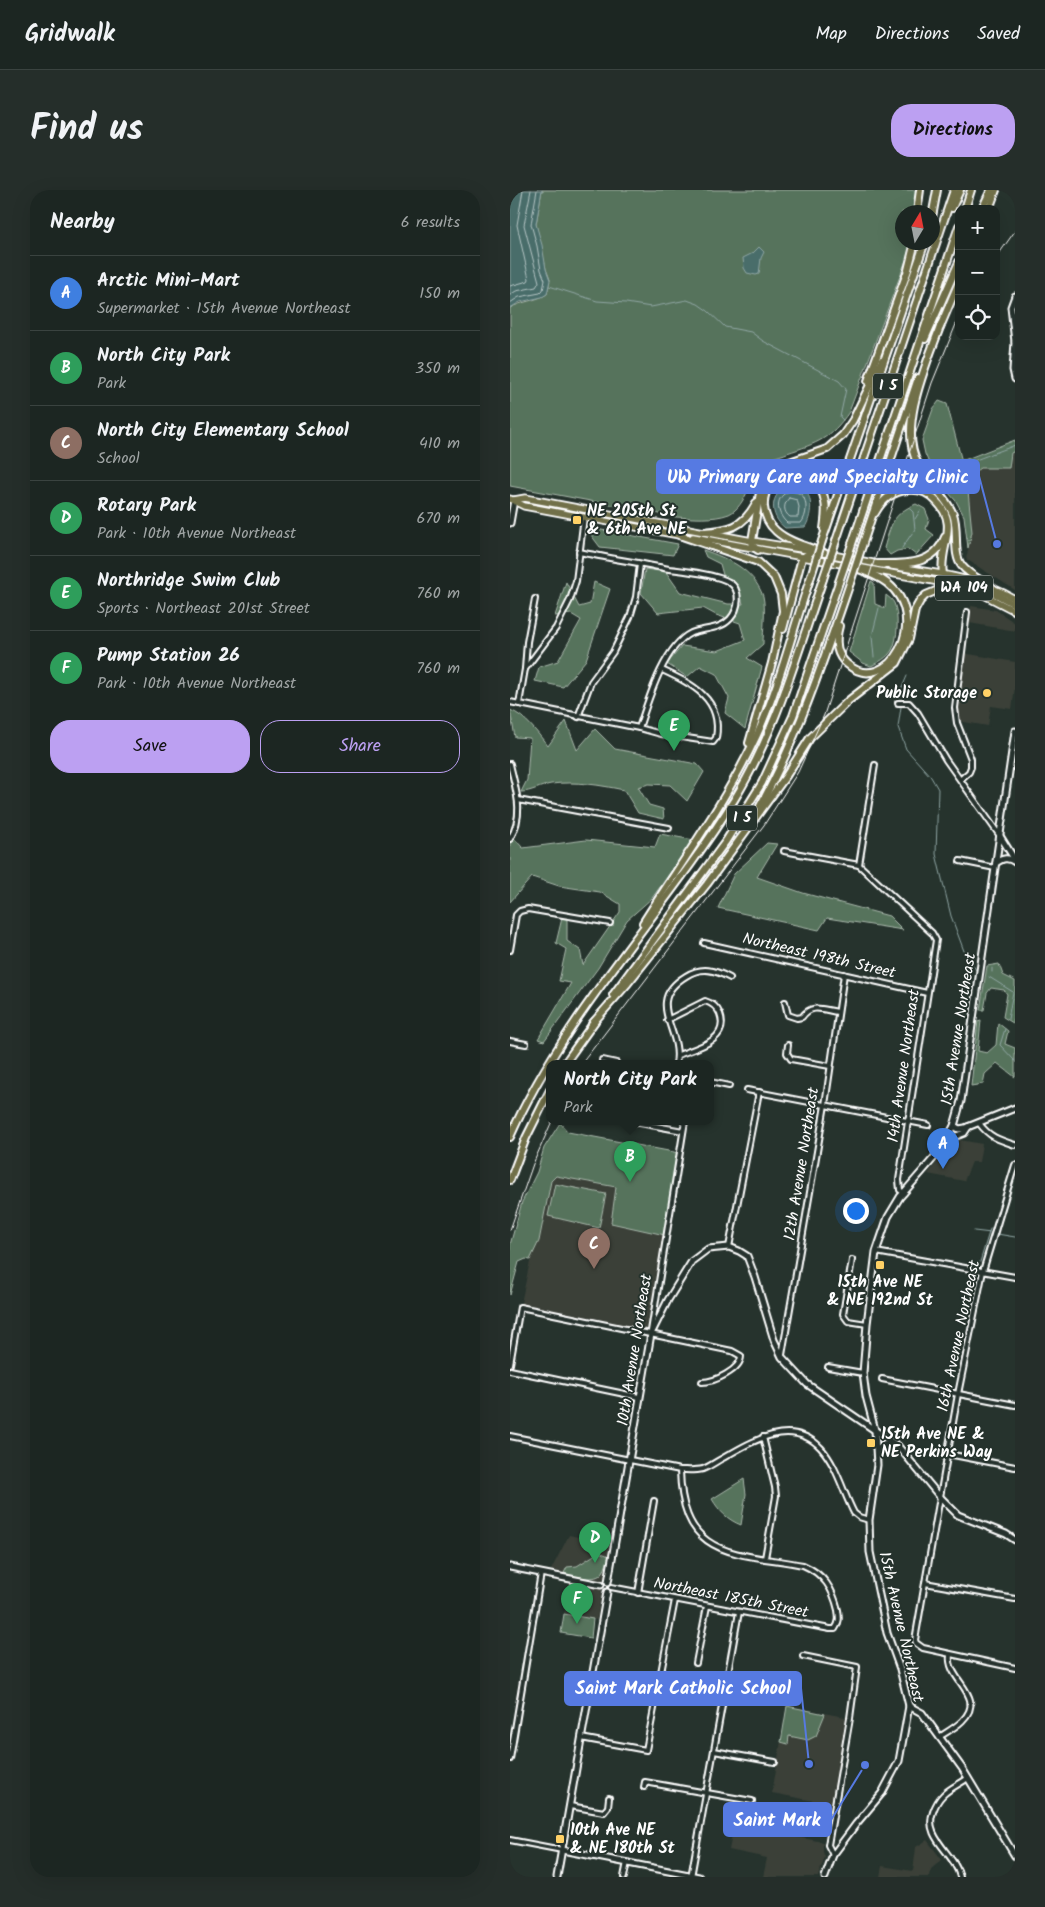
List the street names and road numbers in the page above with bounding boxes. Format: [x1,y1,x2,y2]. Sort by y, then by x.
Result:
road number: I 5 [873,374,903,398]
road number: WA 104 [935,576,993,600]
road number: I 5 [727,806,757,830]
street label: Northeast 198th Street [740,926,899,986]
street label: 15th Avenue Northeast [935,950,984,1107]
street label: 14th Avenue Northeast [881,987,927,1144]
street label: 12th Avenue Northeast [778,1085,827,1242]
street label: 16th Avenue Northeast [931,1257,987,1414]
street label: 10th Avenue Northeast [611,1271,659,1428]
street label: 15th Avenue Northeast [871,1549,931,1706]
street label: Northeast 185th Street [651,1571,811,1625]

